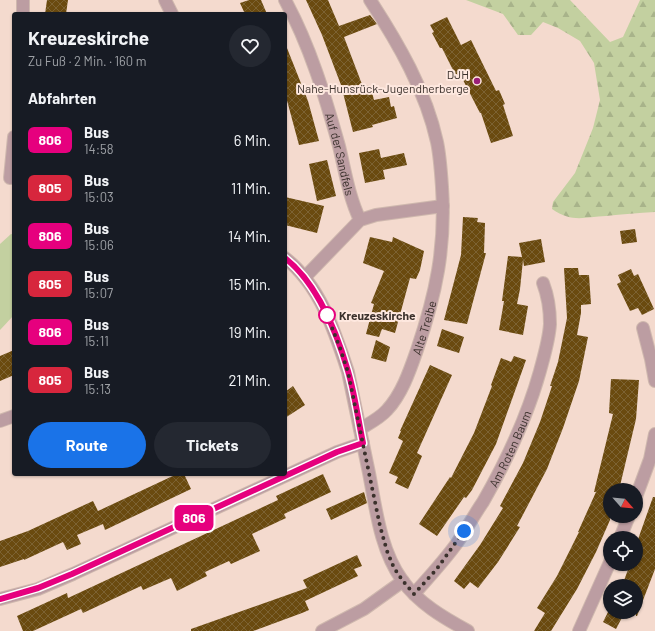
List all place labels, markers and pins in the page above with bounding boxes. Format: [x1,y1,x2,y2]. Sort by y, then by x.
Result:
place label: DJH Nahe-Hunsrück-Jugendherberge [297,67,469,95]
marker: DJH Nahe-Hunsrück-Jugendherberge [472,76,482,86]
marker: Kreuzeskirche [318,306,336,324]
place label: Kreuzeskirche [339,308,416,322]

